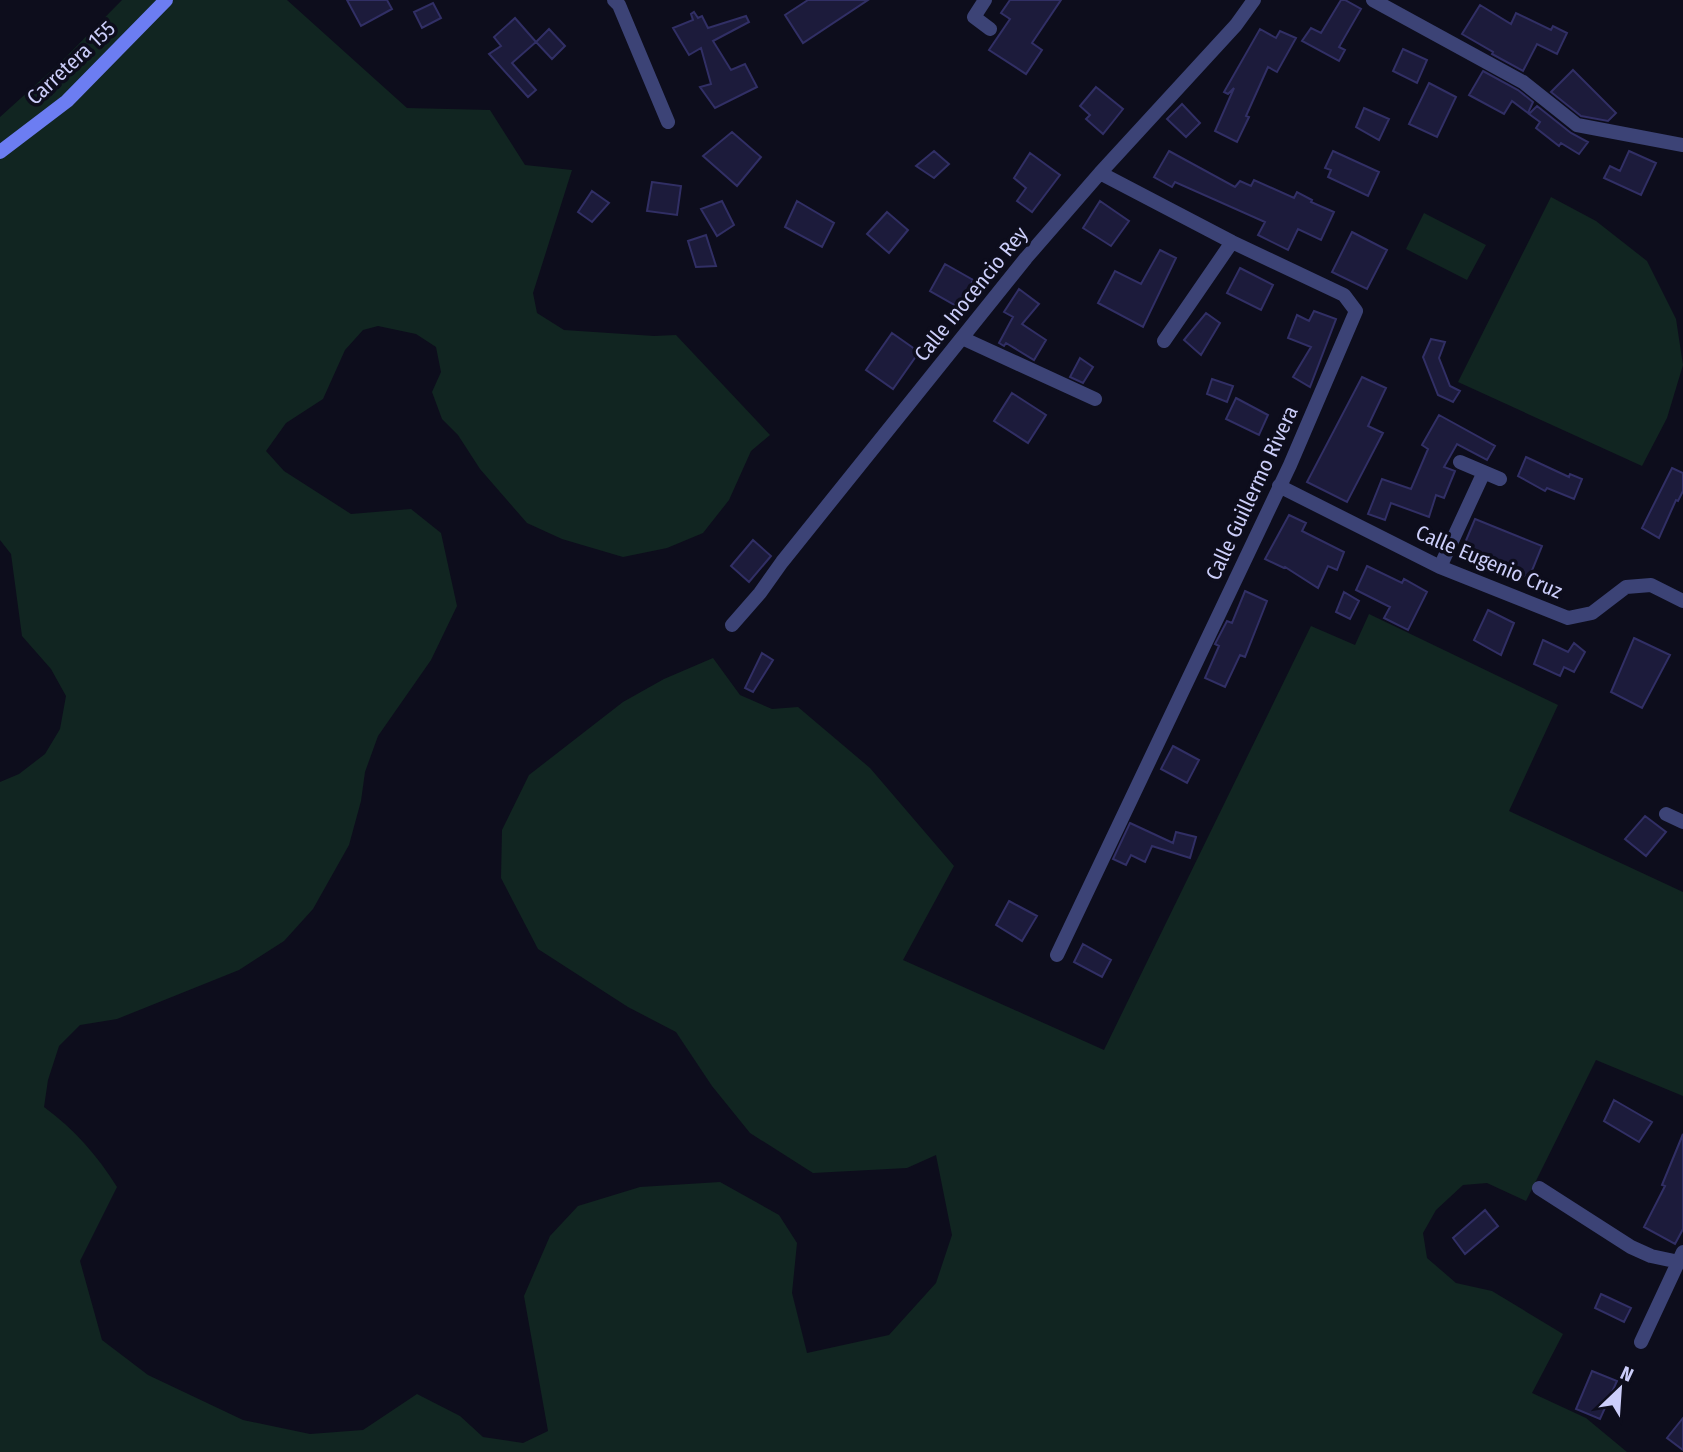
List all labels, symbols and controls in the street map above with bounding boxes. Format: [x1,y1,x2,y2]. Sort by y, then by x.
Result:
street label: Carretera 155 [21,16,121,110]
street label: Calle Inocencio Rey [909,221,1034,367]
street label: Calle Guillermo Rivera [1200,402,1304,584]
street label: Calle Eugenio Cruz [1412,519,1566,605]
north arrow [1585,1354,1655,1424]
text: N [1617,1361,1637,1387]

